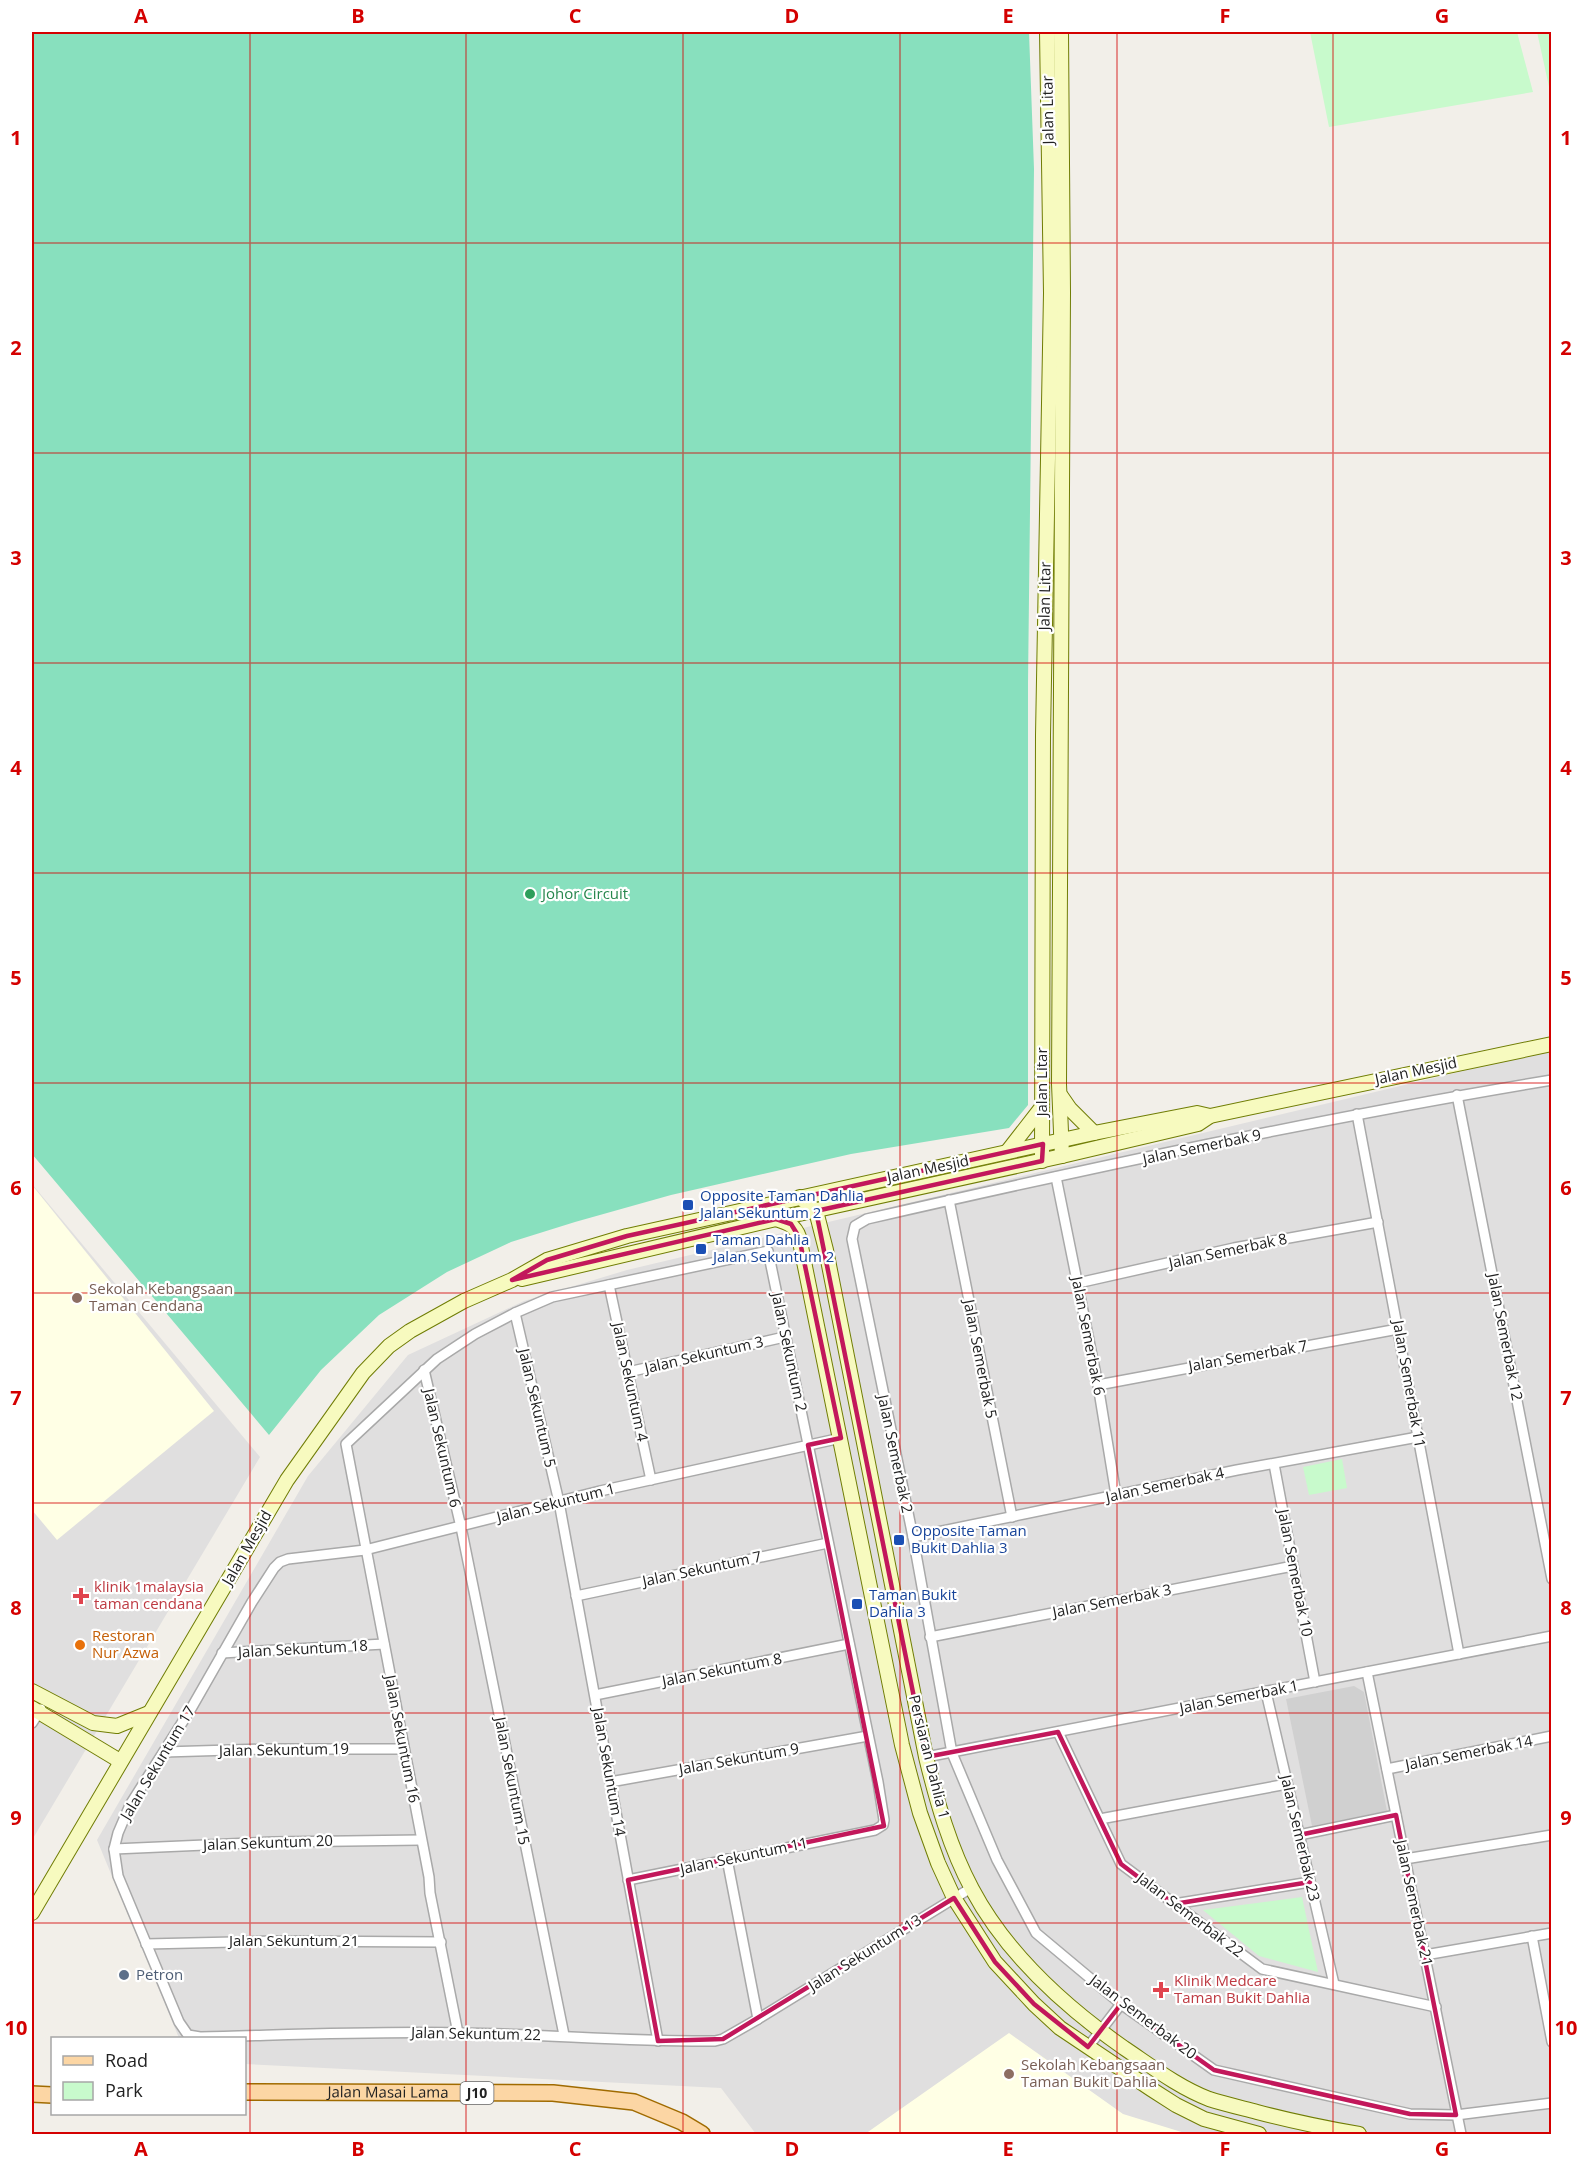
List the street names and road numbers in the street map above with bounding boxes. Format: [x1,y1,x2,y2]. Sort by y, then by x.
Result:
street label: Jalan Litar [1036,75,1058,147]
street label: Jalan Litar [1033,561,1055,633]
street label: Jalan Litar [1031,1047,1051,1119]
street label: Jalan Mesjid [1371,1052,1459,1089]
street label: Jalan Semerbak 9 [1139,1124,1263,1169]
street label: Jalan Mesjid [883,1150,971,1187]
street label: Jalan Semerbak 8 [1165,1228,1289,1273]
street label: Jalan Semerbak 12 [1483,1270,1528,1402]
street label: Jalan Semerbak 6 [1067,1273,1110,1397]
street label: Jalan Sekuntum 2 [767,1288,812,1413]
street label: Jalan Semerbak 5 [959,1296,1002,1420]
street label: Jalan Semerbak 11 [1389,1317,1431,1449]
street label: Jalan Sekuntum 4 [608,1318,653,1444]
street label: Jalan Sekuntum 3 [640,1331,765,1378]
street label: Jalan Semerbak 7 [1185,1335,1309,1376]
street label: Jalan Sekuntum 5 [514,1344,561,1469]
street label: Jalan Sekuntum 6 [419,1384,466,1509]
street label: Jalan Semerbak 2 [873,1391,918,1515]
street label: Jalan Semerbak 4 [1102,1462,1226,1507]
street label: Jalan Sekuntum 1 [492,1478,617,1527]
street label: Jalan Mesjid [216,1506,276,1590]
street label: Jalan Semerbak 10 [1273,1506,1318,1638]
street label: Jalan Sekuntum 7 [638,1546,763,1591]
street label: Jalan Semerbak 3 [1049,1579,1173,1622]
street label: Jalan Sekuntum 18 [236,1635,368,1661]
street label: Jalan Sekuntum 8 [658,1648,783,1691]
street label: Jalan Sekuntum 16 [380,1671,425,1805]
street label: Jalan Semerbak 1 [1176,1675,1300,1718]
street label: Persiaran Dahlia 1 [905,1693,955,1821]
street label: Jalan Sekuntum 17 [114,1702,199,1825]
street label: Jalan Sekuntum 14 [589,1704,631,1838]
street label: Jalan Sekuntum 15 [490,1713,535,1847]
street label: Jalan Semerbak 14 [1402,1730,1534,1775]
street label: Jalan Sekuntum 19 [217,1738,349,1760]
street label: Jalan Sekuntum 9 [675,1738,800,1779]
street label: Jalan Semerbak 23 [1276,1771,1325,1903]
street label: Jalan Sekuntum 20 [201,1830,333,1854]
street label: Jalan Sekuntum 11 [676,1832,809,1879]
street label: Jalan Semerbak 21 [1391,1836,1438,1968]
street label: Jalan Semerbak 22 [1131,1866,1248,1961]
street label: Jalan Sekuntum 13 [802,1909,925,1996]
street label: Jalan Sekuntum 21 [227,1930,359,1950]
street label: Jalan Semerbak 20 [1084,1968,1201,2063]
street label: Jalan Sekuntum 22 [409,2022,541,2044]
street label: Jalan Masai Lama [325,2081,449,2102]
road number: J10 [460,2082,494,2104]

